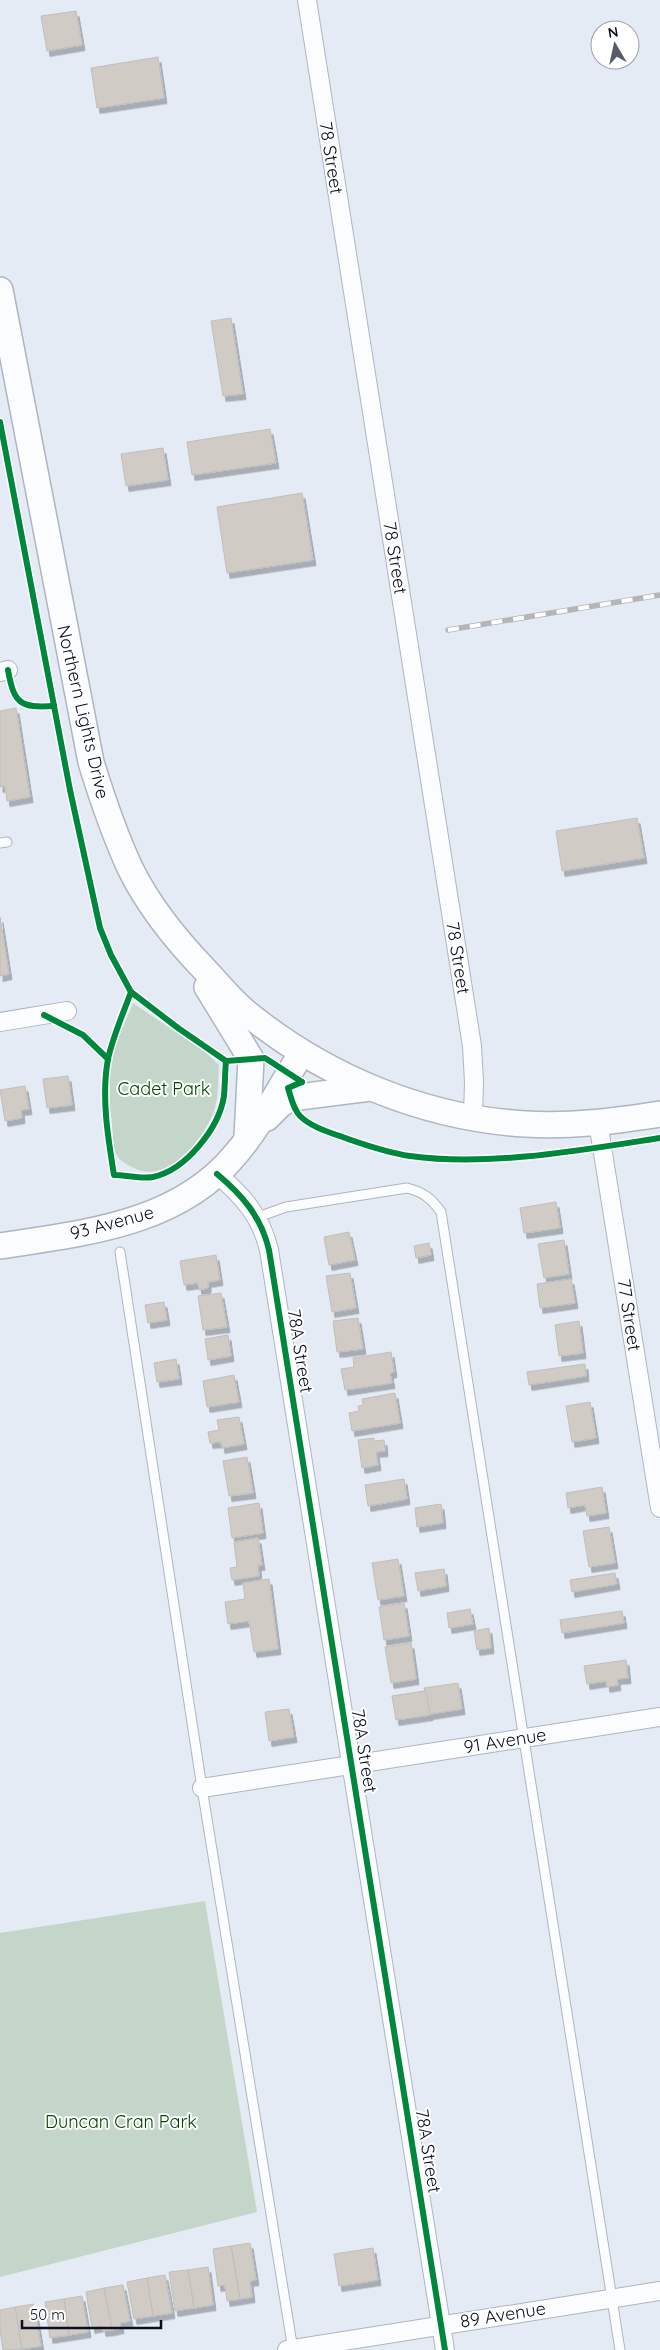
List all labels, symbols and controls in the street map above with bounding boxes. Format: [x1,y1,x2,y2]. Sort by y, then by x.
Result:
north arrow [590,20,640,70]
text: N [606,22,619,42]
street label: 78 Street [314,120,349,196]
street label: 78 Street [378,520,413,596]
street label: Northern Lights Drive [52,623,115,801]
street label: 78 Street [441,920,476,996]
park label: Cadet Park [118,1077,210,1100]
street label: 93 Avenue [67,1200,156,1245]
street label: 77 Street [612,1277,647,1353]
street label: 78A Street [283,1307,318,1395]
street label: 78A Street [347,1707,382,1795]
street label: 91 Avenue [462,1723,548,1758]
street label: 78A Street [411,2107,446,2195]
park label: Duncan Cran Park [45,2110,197,2133]
street label: 89 Avenue [459,2296,547,2333]
scale bar [22,2298,161,2330]
text: 50 m [30,2305,65,2324]

